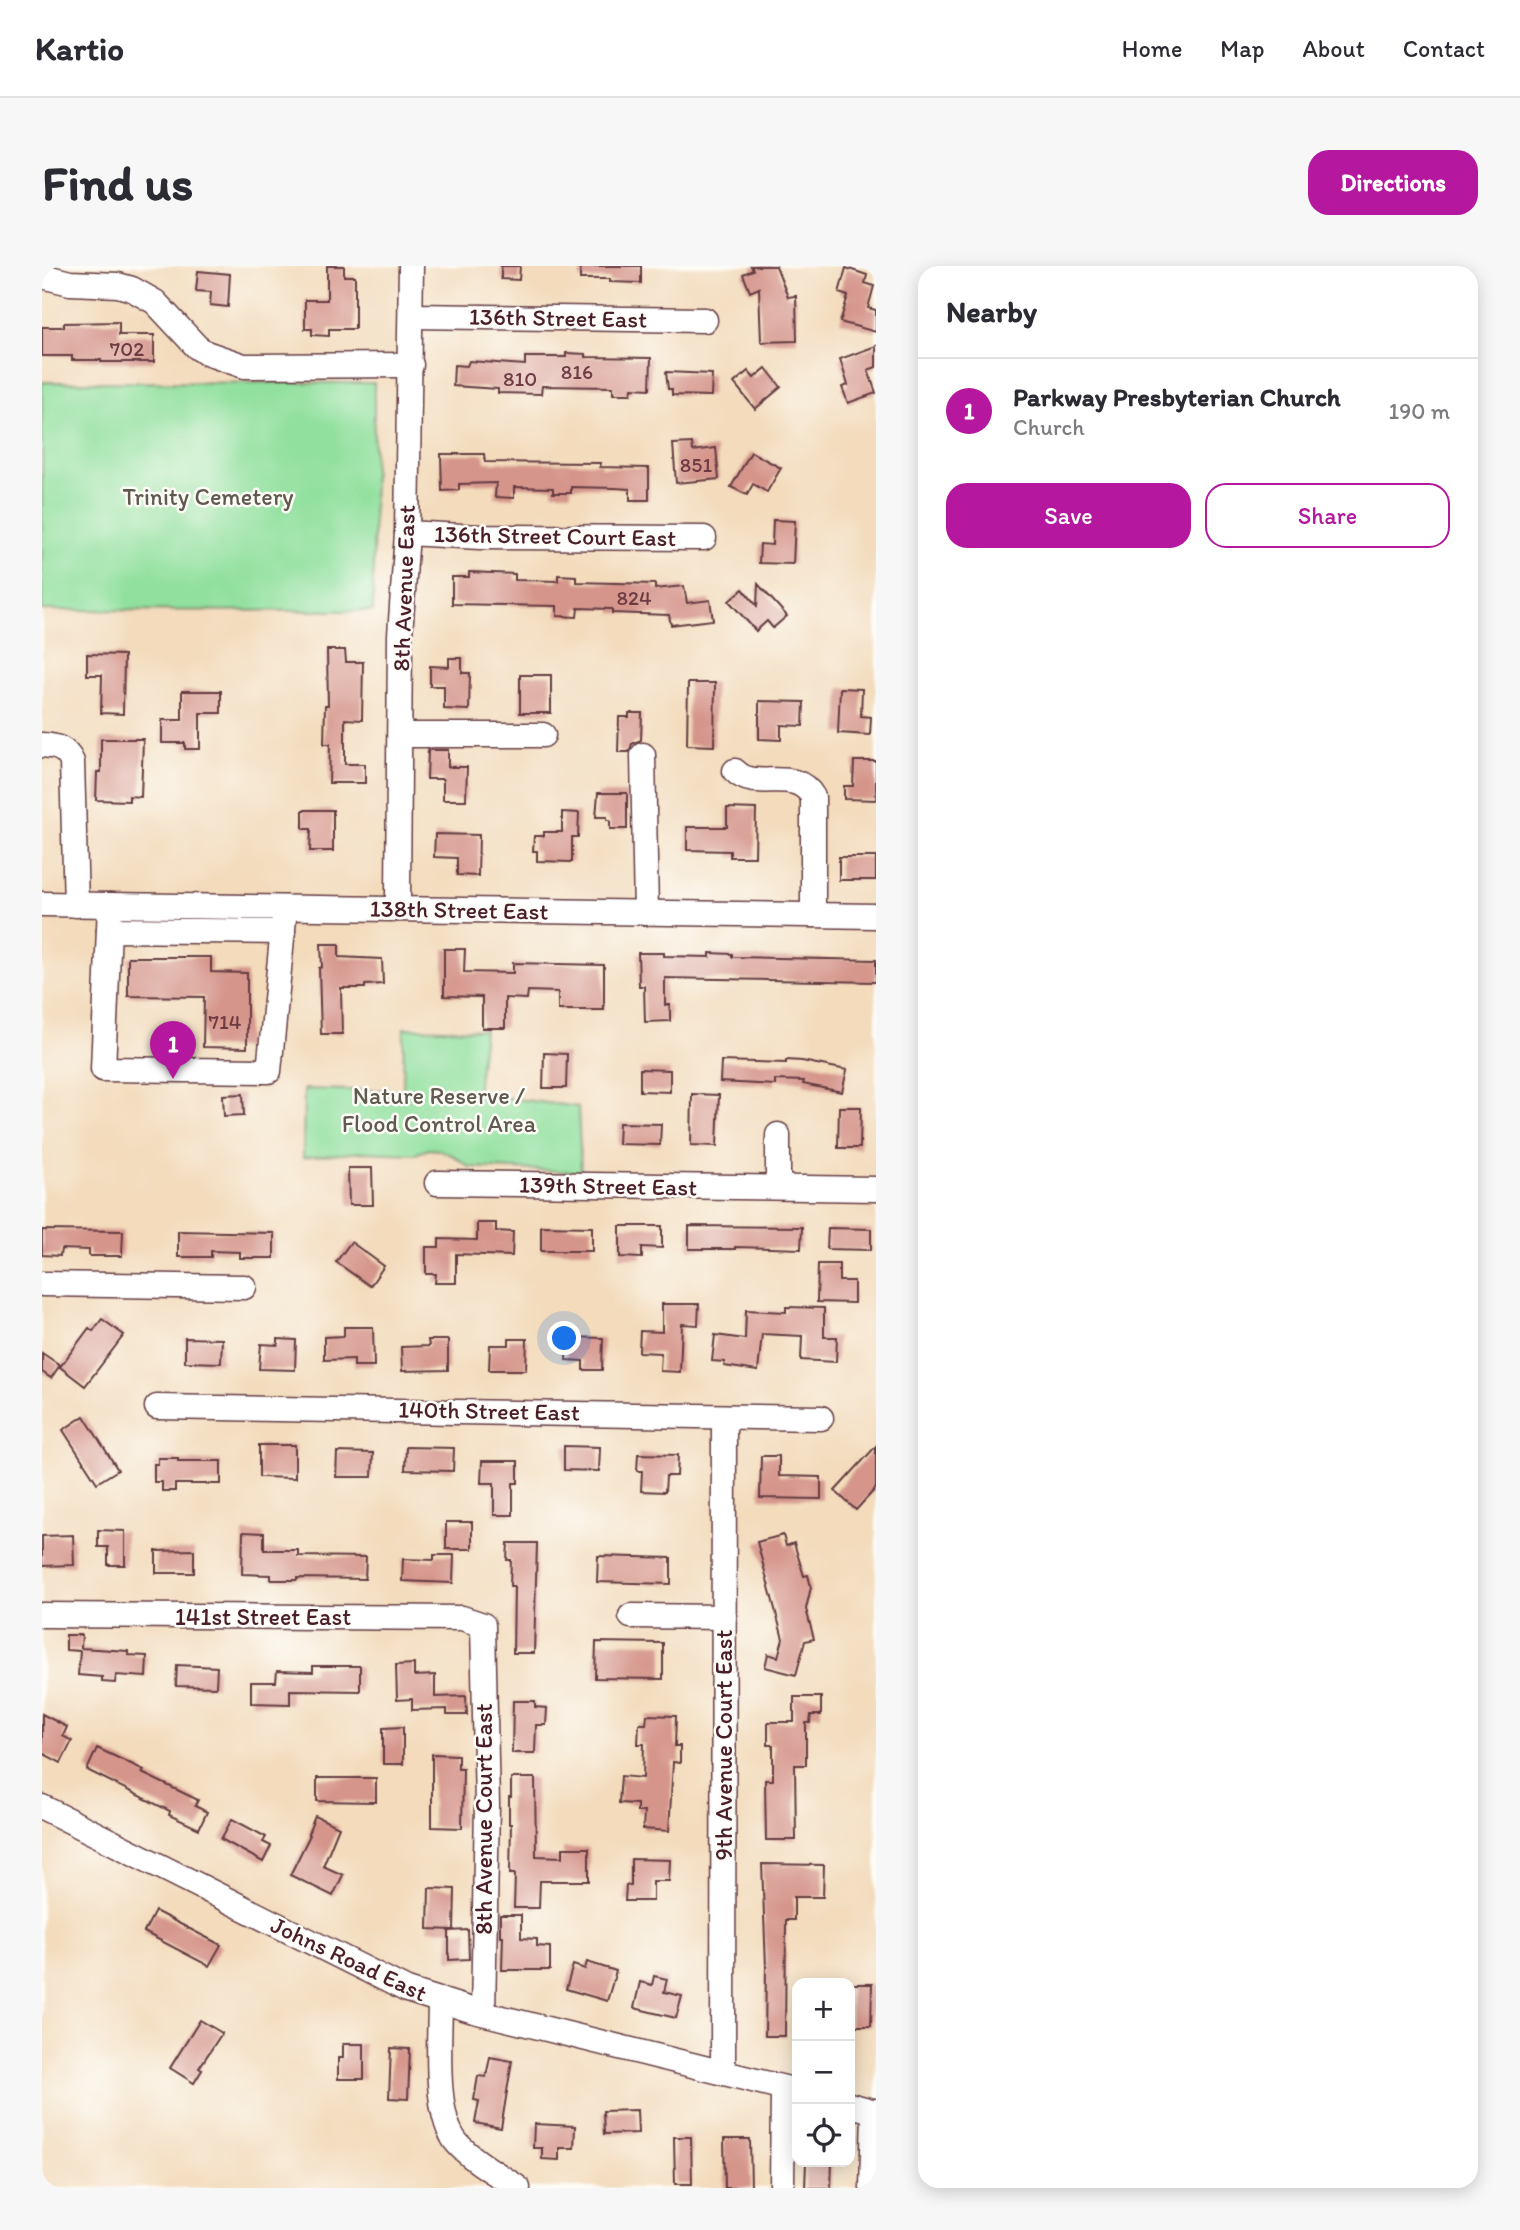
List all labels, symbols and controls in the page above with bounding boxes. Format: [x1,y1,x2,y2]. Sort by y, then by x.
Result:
text: Kartio [35,29,124,68]
text: Home [1122,34,1182,63]
text: Map [1220,34,1264,63]
text: About [1302,34,1365,63]
text: Contact [1403,34,1485,63]
button: Directions [1308,150,1478,215]
text: Find us [42,153,193,212]
text: Nearby [946,293,1037,330]
street label: 136th Street East [469,301,647,334]
house number: 702 [110,336,144,361]
house number: 816 [561,359,593,384]
house number: 810 [503,366,537,391]
text: Parkway Presbyterian Church [1013,381,1341,413]
text: 1 [964,397,974,425]
text: 190 m [1389,397,1450,425]
text: Church [1013,413,1085,441]
house number: 851 [680,452,712,477]
park label: Trinity Cemetery [123,482,294,511]
button: Save [946,483,1191,548]
button: Share [1205,483,1450,548]
street label: 8th Avenue East [386,504,421,672]
street label: 136th Street Court East [434,519,676,552]
house number: 824 [616,585,652,610]
street label: 138th Street East [369,893,549,926]
house number: 714 [209,1009,242,1034]
pin: 1 [150,1021,196,1079]
park label: Nature Reserve / Flood Control Area [342,1081,537,1138]
street label: 139th Street East [519,1169,697,1202]
your location [547,1321,581,1355]
street label: 140th Street East [398,1394,580,1427]
street label: 141st Street East [175,1602,351,1631]
street label: 9th Avenue Court East [709,1629,738,1861]
street label: 8th Avenue Court East [469,1703,498,1935]
street label: Johns Road East [266,1910,432,2007]
map controls [792,1978,855,2167]
button: + [792,1978,855,2041]
button: − [792,2041,855,2104]
button: locate [792,2104,855,2167]

